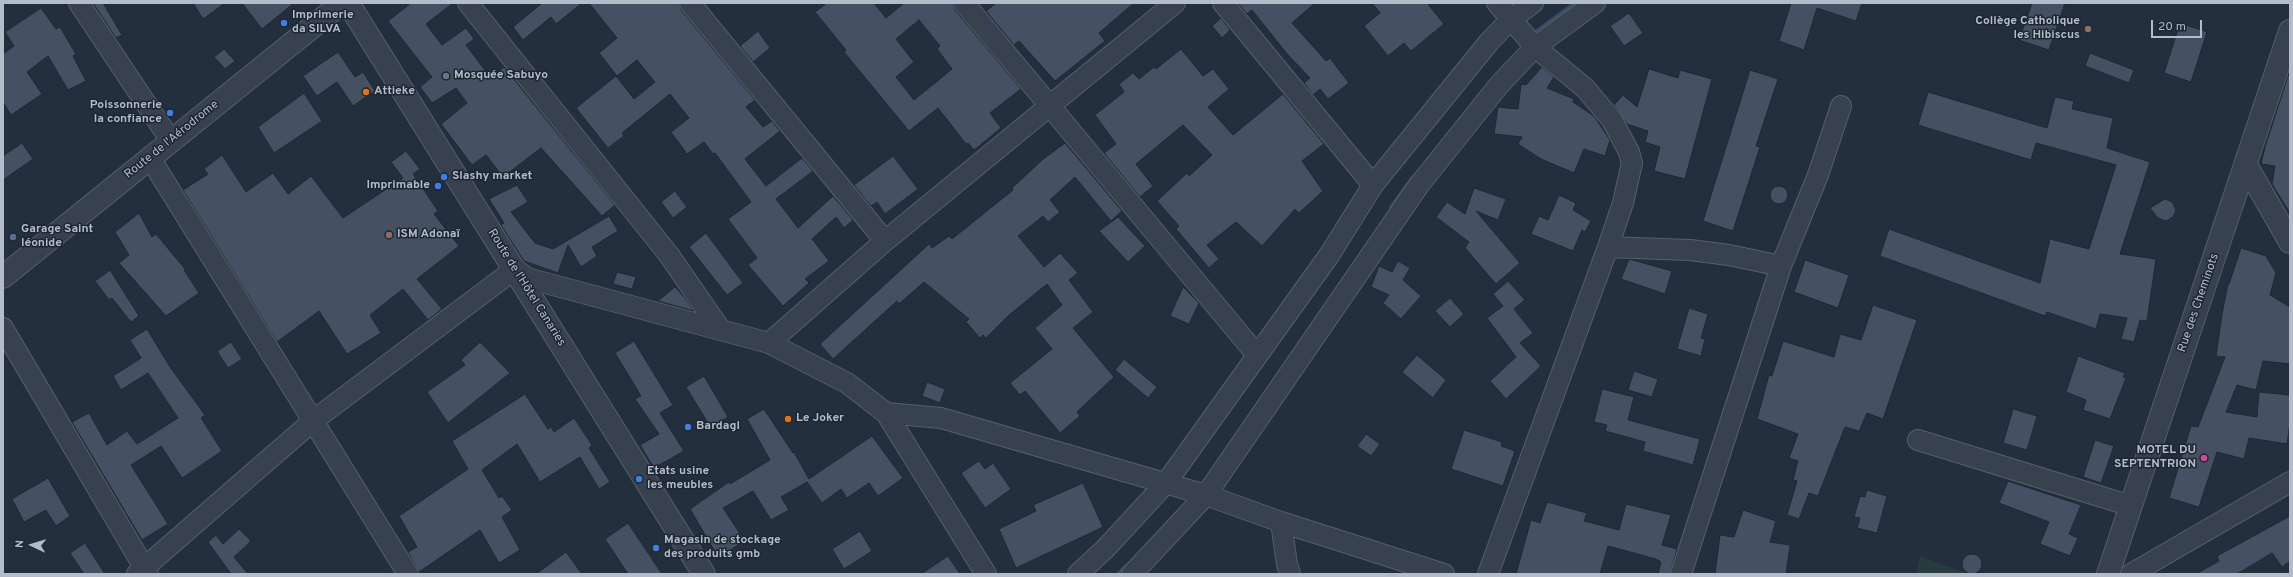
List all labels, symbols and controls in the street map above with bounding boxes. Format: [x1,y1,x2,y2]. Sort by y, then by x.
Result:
place label: Imprimerie da SILVA [292,9,354,37]
scale bar [2153,12,2204,38]
place label: Collège Catholique les Hibiscus [1975,15,2080,43]
marker: Imprimerie da SILVA [279,18,289,28]
text: 20 m [2158,19,2186,35]
marker: Collège Catholique les Hibiscus [2083,24,2093,34]
place label: Mosquée Sabuyo [454,69,548,83]
marker: Mosquée Sabuyo [441,71,451,81]
place label: Attieke [374,85,415,99]
marker: Attieke [361,87,371,97]
street label: Route de l'Aérodrome [122,98,222,182]
place label: Poissonnerie la confiance [90,99,162,127]
marker: Poissonnerie la confiance [165,108,175,118]
place label: Slashy market [452,170,532,184]
marker: Slashy market [439,172,449,182]
place label: Imprimable [366,179,430,193]
marker: Imprimable [433,181,443,191]
place label: Garage Saint léonide [21,223,93,251]
street label: Route de l'Hôtel Canaries [484,227,568,349]
place label: ISM Adonaï [397,228,460,242]
marker: ISM Adonaï [384,230,394,240]
marker: Garage Saint léonide [8,232,18,242]
street label: Rue des Cheminots [2175,252,2223,354]
place label: Le Joker [796,412,844,426]
marker: Le Joker [783,414,793,424]
place label: Bardagl [696,420,740,434]
marker: Bardagl [683,422,693,432]
place label: MOTEL DU SEPTENTRION [2114,444,2196,472]
marker: MOTEL DU SEPTENTRION [2199,453,2209,463]
place label: Etats usine les meubles [647,465,713,493]
marker: Etats usine les meubles [634,474,644,484]
north arrow [12,525,52,565]
place label: Magasin de stockage des produits gmb [664,534,781,562]
text: N [13,540,27,549]
marker: Magasin de stockage des produits gmb [651,543,661,553]

